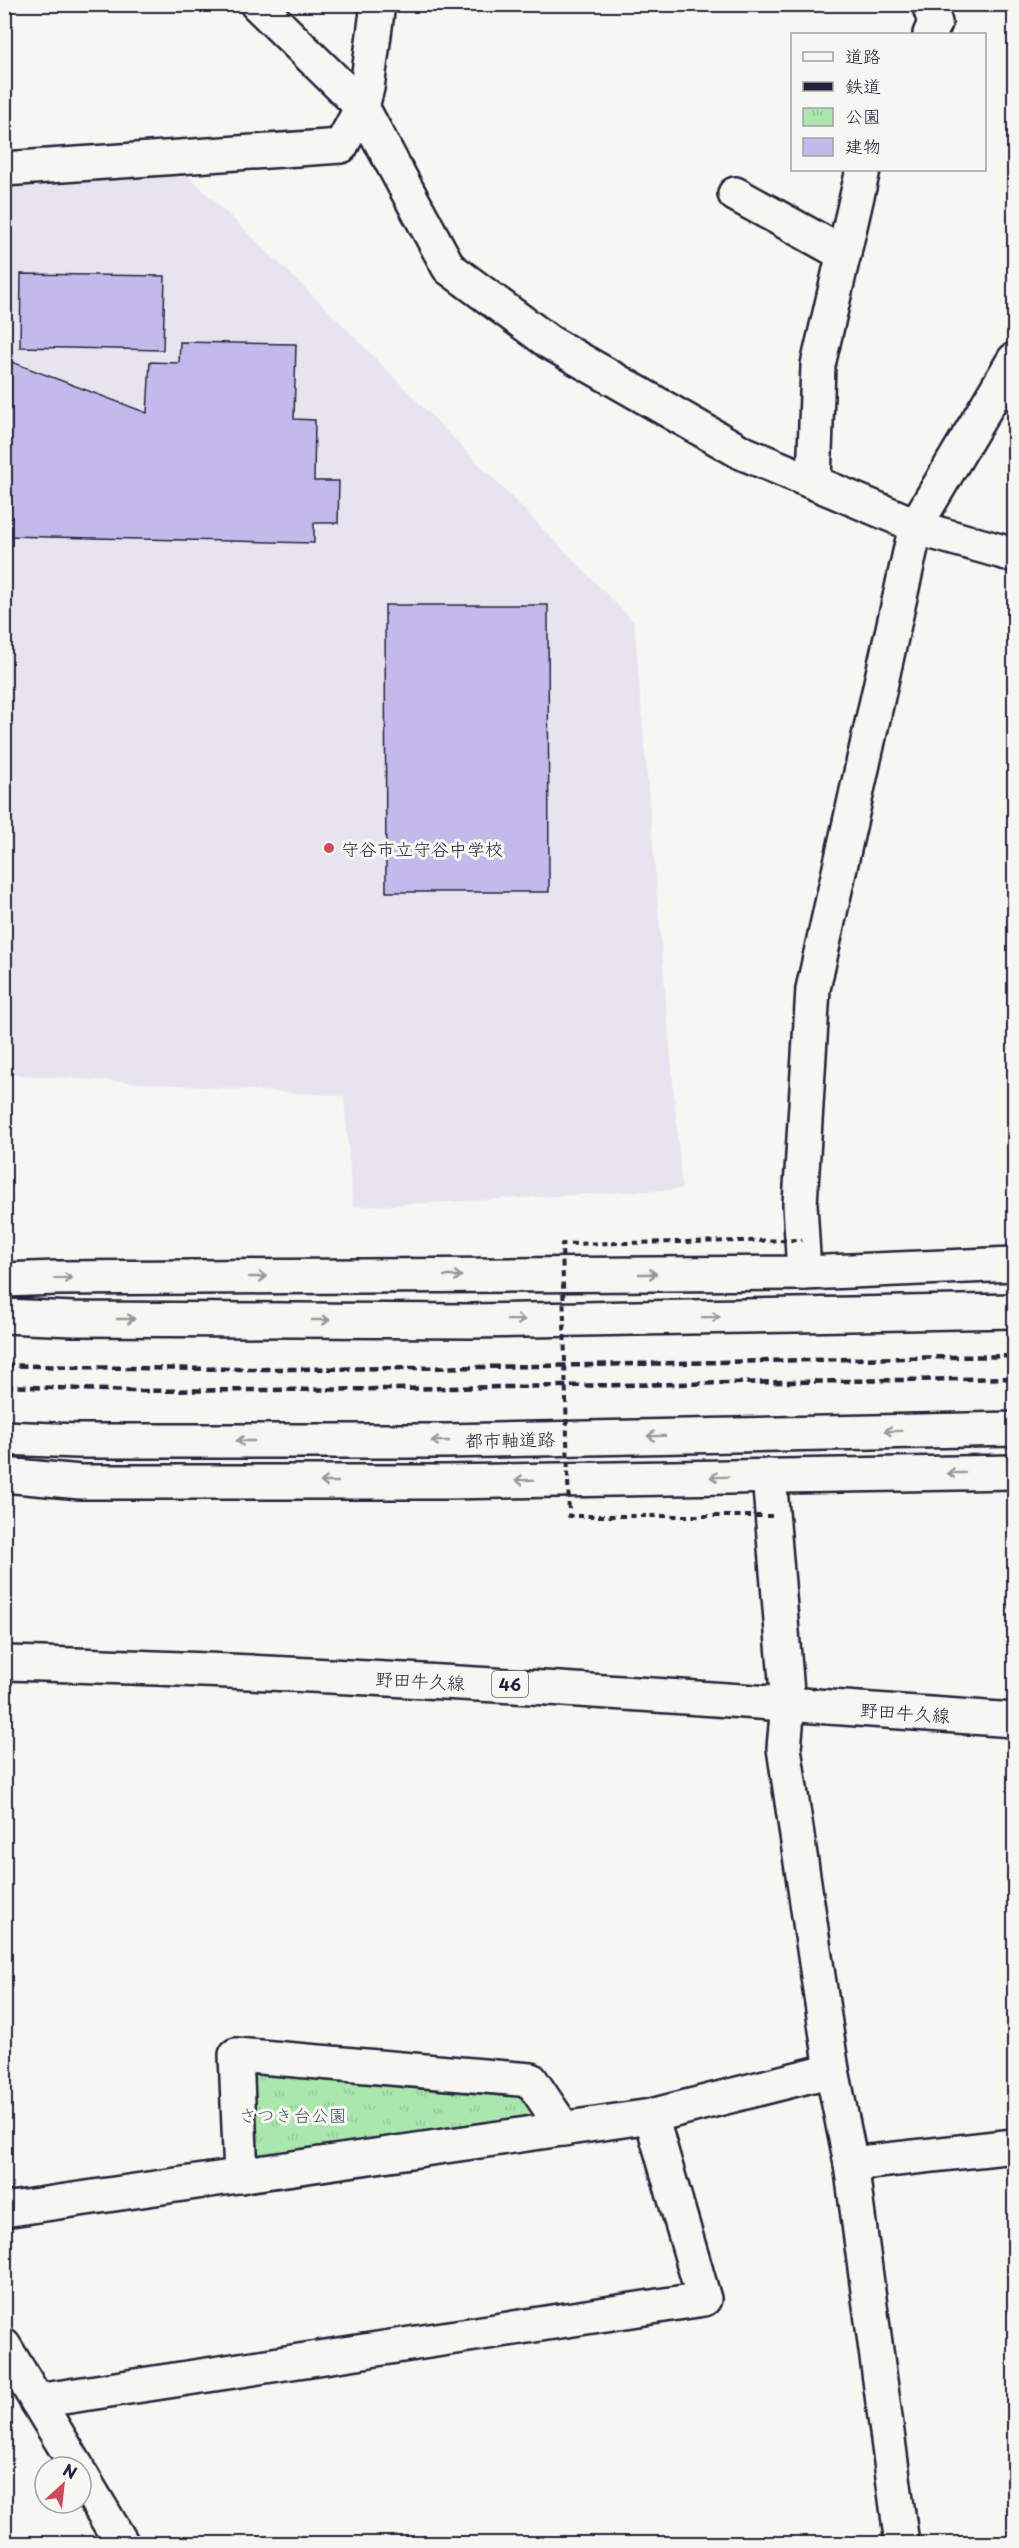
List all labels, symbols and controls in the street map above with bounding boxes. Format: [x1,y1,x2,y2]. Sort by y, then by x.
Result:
legend [791,33,986,171]
text: 道路 [845,42,881,69]
text: 鉄道 [845,72,881,99]
text: 公園 [845,102,881,129]
text: 建物 [845,132,881,159]
place label: 守谷市立守谷中学校 [341,835,503,862]
marker: 守谷市立守谷中学校 [322,841,336,855]
one-way arrow [637,1268,657,1280]
one-way arrow [442,1270,462,1282]
one-way arrow [247,1271,267,1283]
one-way arrow [52,1272,72,1284]
one-way arrow [700,1311,720,1323]
one-way arrow [115,1313,135,1325]
one-way arrow [310,1314,330,1326]
one-way arrow [505,1315,525,1326]
street label: 都市軸道路 [465,1425,555,1453]
one-way arrow [884,1425,904,1436]
one-way arrow [647,1430,667,1442]
one-way arrow [236,1435,256,1447]
one-way arrow [431,1435,451,1447]
one-way arrow [947,1467,967,1478]
one-way arrow [710,1471,730,1482]
one-way arrow [515,1475,535,1486]
one-way arrow [320,1476,340,1488]
street label: 野田牛久線 [374,1664,466,1696]
road number: 46 [492,1671,528,1697]
street label: 野田牛久線 [859,1695,951,1729]
park label: さつき台公園 [239,2101,347,2128]
north arrow [33,2455,93,2515]
text: N [59,2457,81,2484]

